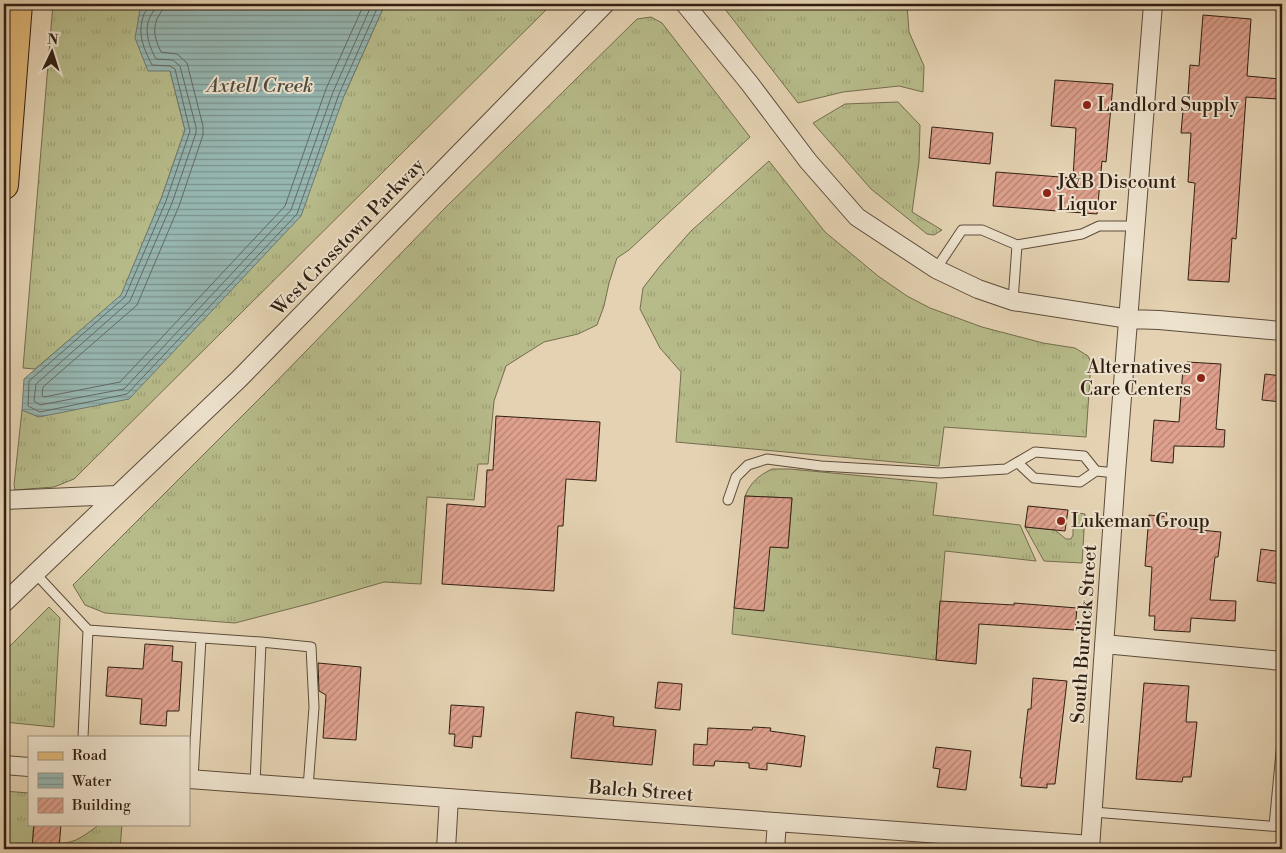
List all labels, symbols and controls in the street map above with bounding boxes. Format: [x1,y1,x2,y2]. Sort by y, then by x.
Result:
north arrow [28,28,78,78]
text: N [47,31,59,49]
water label: Axtell Creek [205,74,313,99]
place label: Landlord Supply [1097,93,1240,117]
marker: Landlord Supply [1081,99,1093,111]
street label: West Crosstown Parkway [266,153,430,322]
place label: J&B Discount Liquor [1056,170,1177,216]
marker: J&B Discount Liquor [1041,187,1053,199]
place label: Alternatives Care Centers [1080,355,1191,401]
marker: Alternatives Care Centers [1195,372,1207,384]
place label: Lukeman Group [1071,509,1210,533]
marker: Lukeman Group [1055,515,1067,527]
street label: South Burdick Street [1066,544,1102,724]
legend [28,736,190,826]
text: Road [72,746,107,765]
text: Water [71,772,112,791]
street label: Balch Street [587,775,694,807]
text: Building [71,796,131,815]

